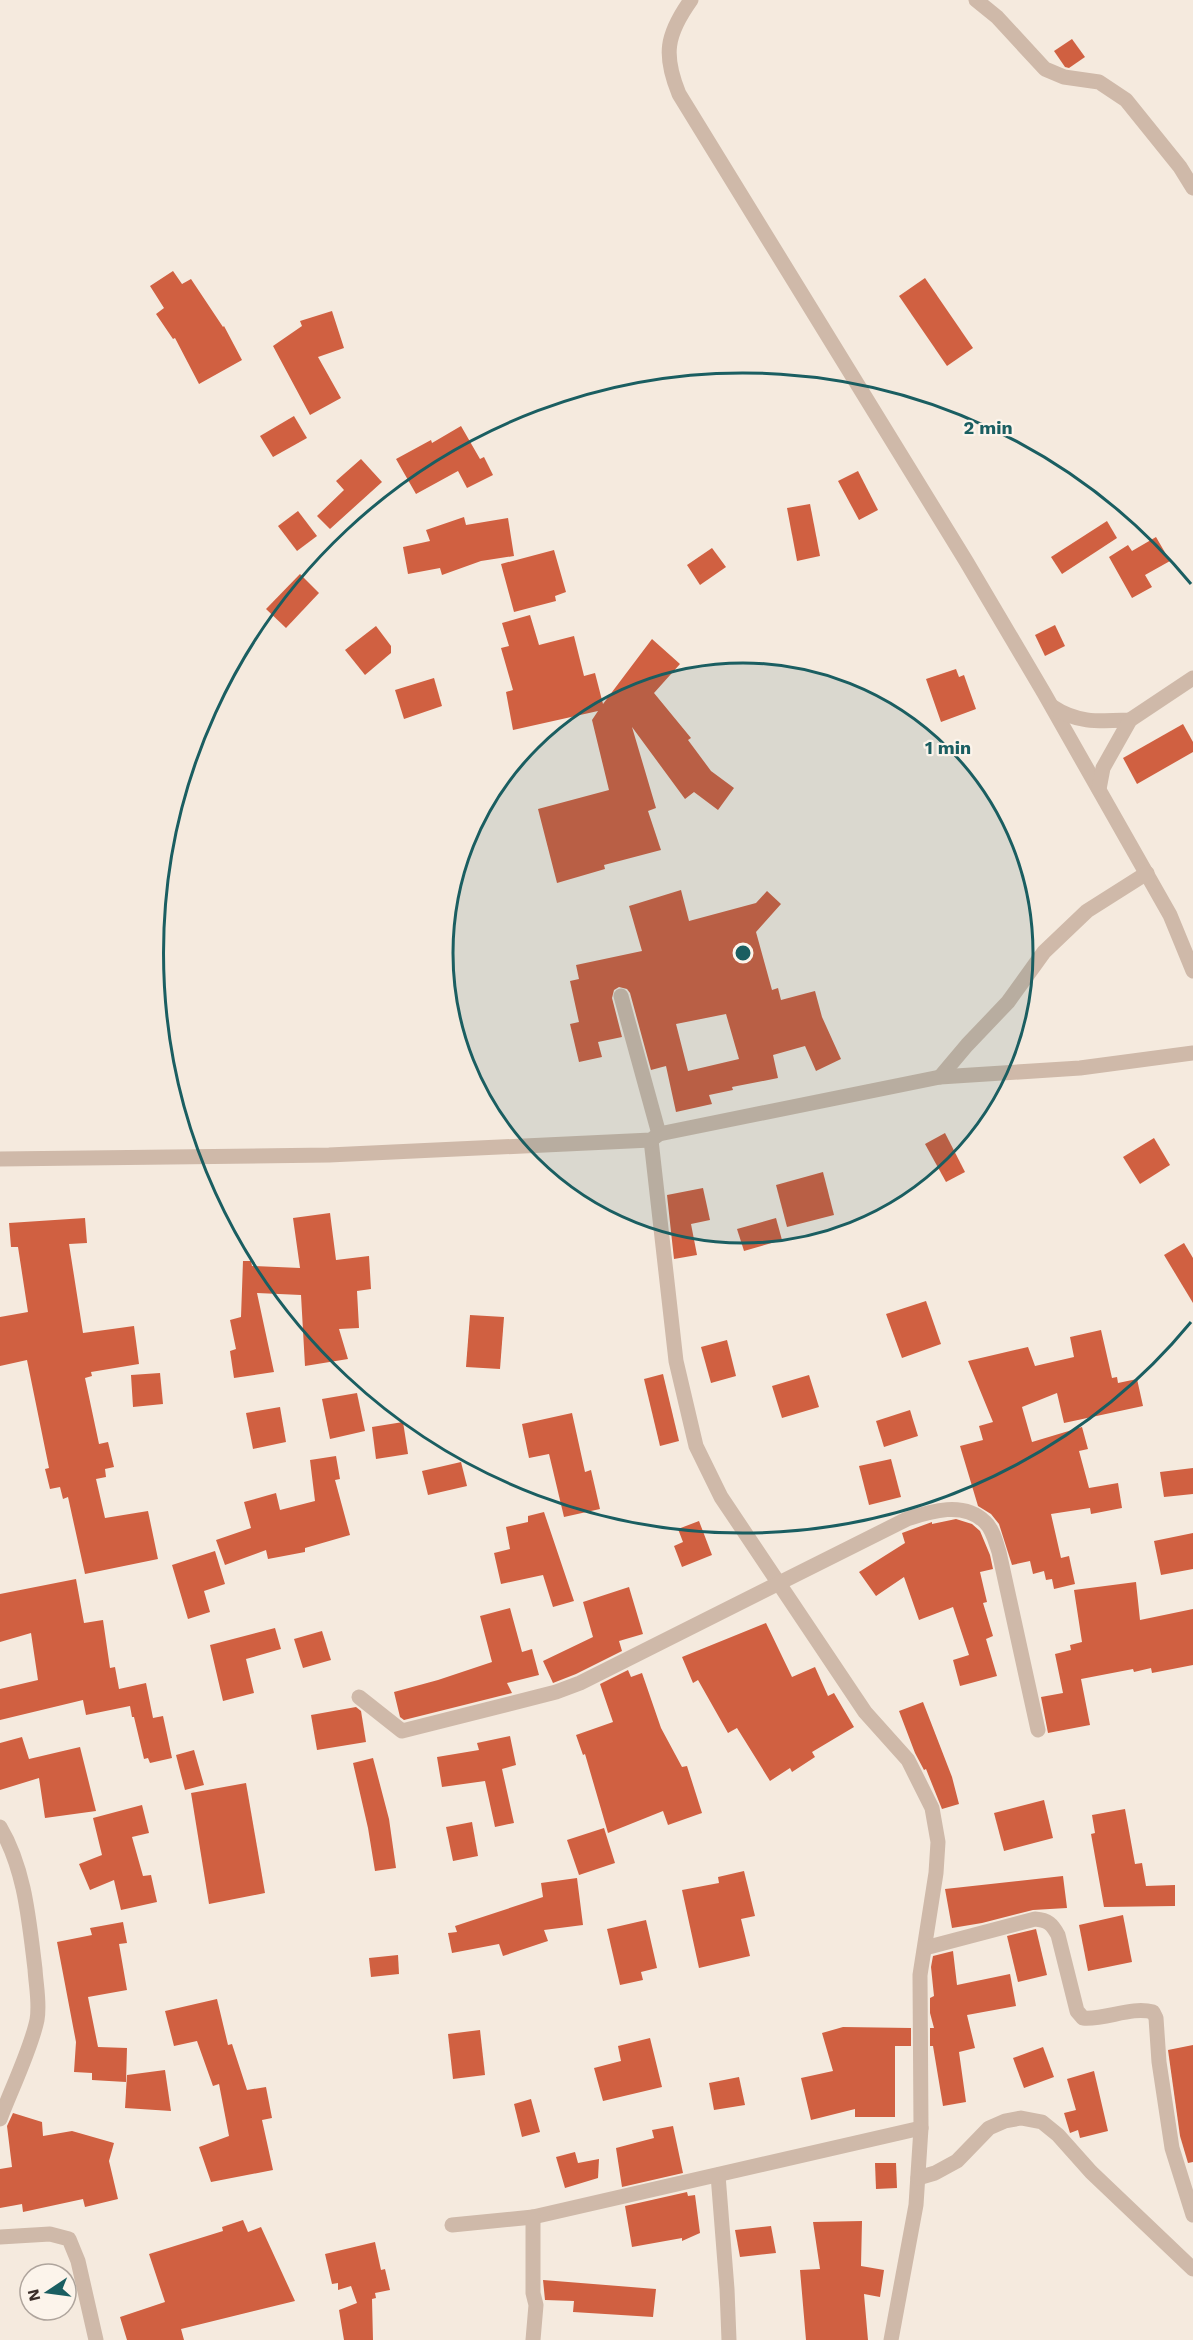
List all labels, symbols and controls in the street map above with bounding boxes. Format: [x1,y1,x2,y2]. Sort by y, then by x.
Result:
text: 2 min [963,417,1013,438]
text: 1 min [925,737,971,758]
centre of rings [733,943,753,963]
north arrow [18,2262,78,2322]
text: N [23,2287,44,2303]

